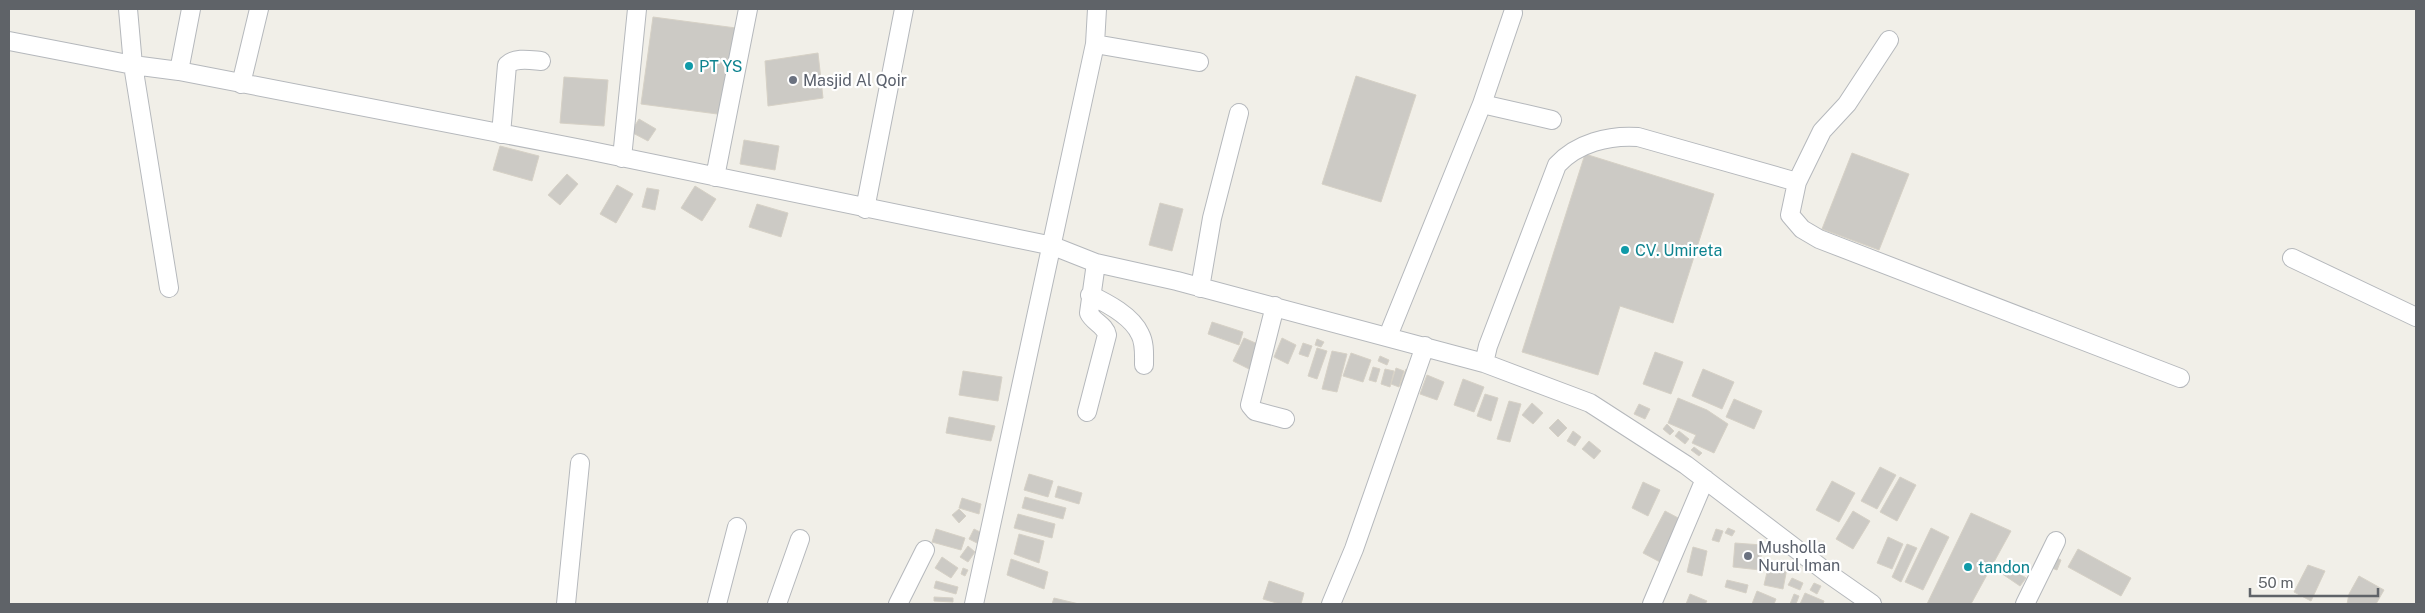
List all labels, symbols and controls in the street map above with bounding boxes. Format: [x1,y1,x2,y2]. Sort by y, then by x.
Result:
place label: PT YS [699,57,742,76]
marker: PT YS [683,60,695,72]
place label: Masjid Al Qoir [803,71,907,90]
marker: Masjid Al Qoir [787,74,799,86]
place label: CV. Umireta [1635,241,1722,260]
marker: CV. Umireta [1619,244,1631,256]
place label: Musholla Nurul Iman [1758,538,1840,575]
marker: Musholla Nurul Iman [1742,550,1754,562]
place label: tandon [1978,558,2030,577]
marker: tandon [1962,561,1974,573]
scale bar [2250,566,2378,598]
text: 50 m [2258,574,2293,591]

